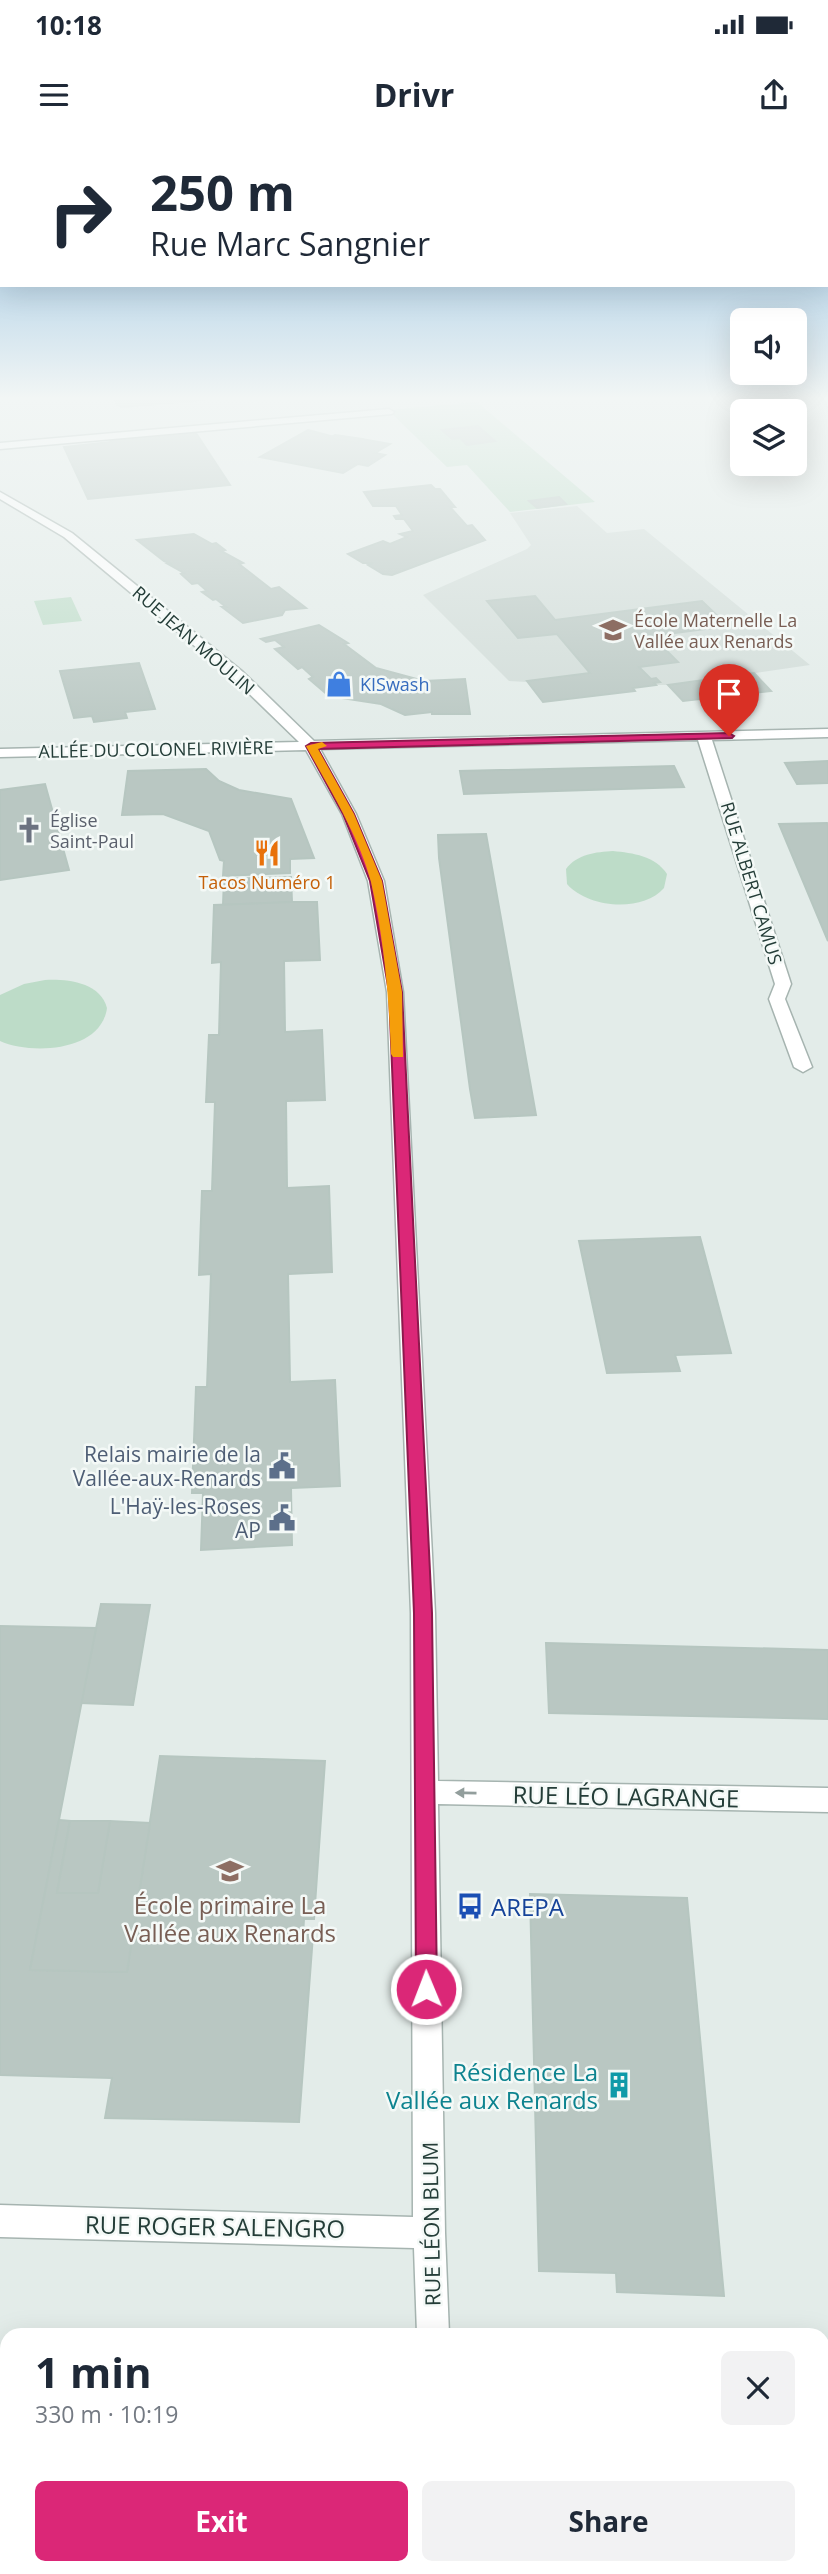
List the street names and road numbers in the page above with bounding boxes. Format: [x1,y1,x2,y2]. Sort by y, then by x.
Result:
street label: RUE JEAN MOULIN [128,580,260,700]
street label: ALLÉE DU COLONEL RIVIÈRE [38,735,274,763]
street label: RUE ALBERT CAMUS [716,799,788,967]
street label: RUE LÉO LAGRANGE [512,1778,740,1814]
street label: RUE LÉON BLUM [416,2142,446,2306]
street label: RUE ROGER SALENGRO [85,2207,345,2245]

